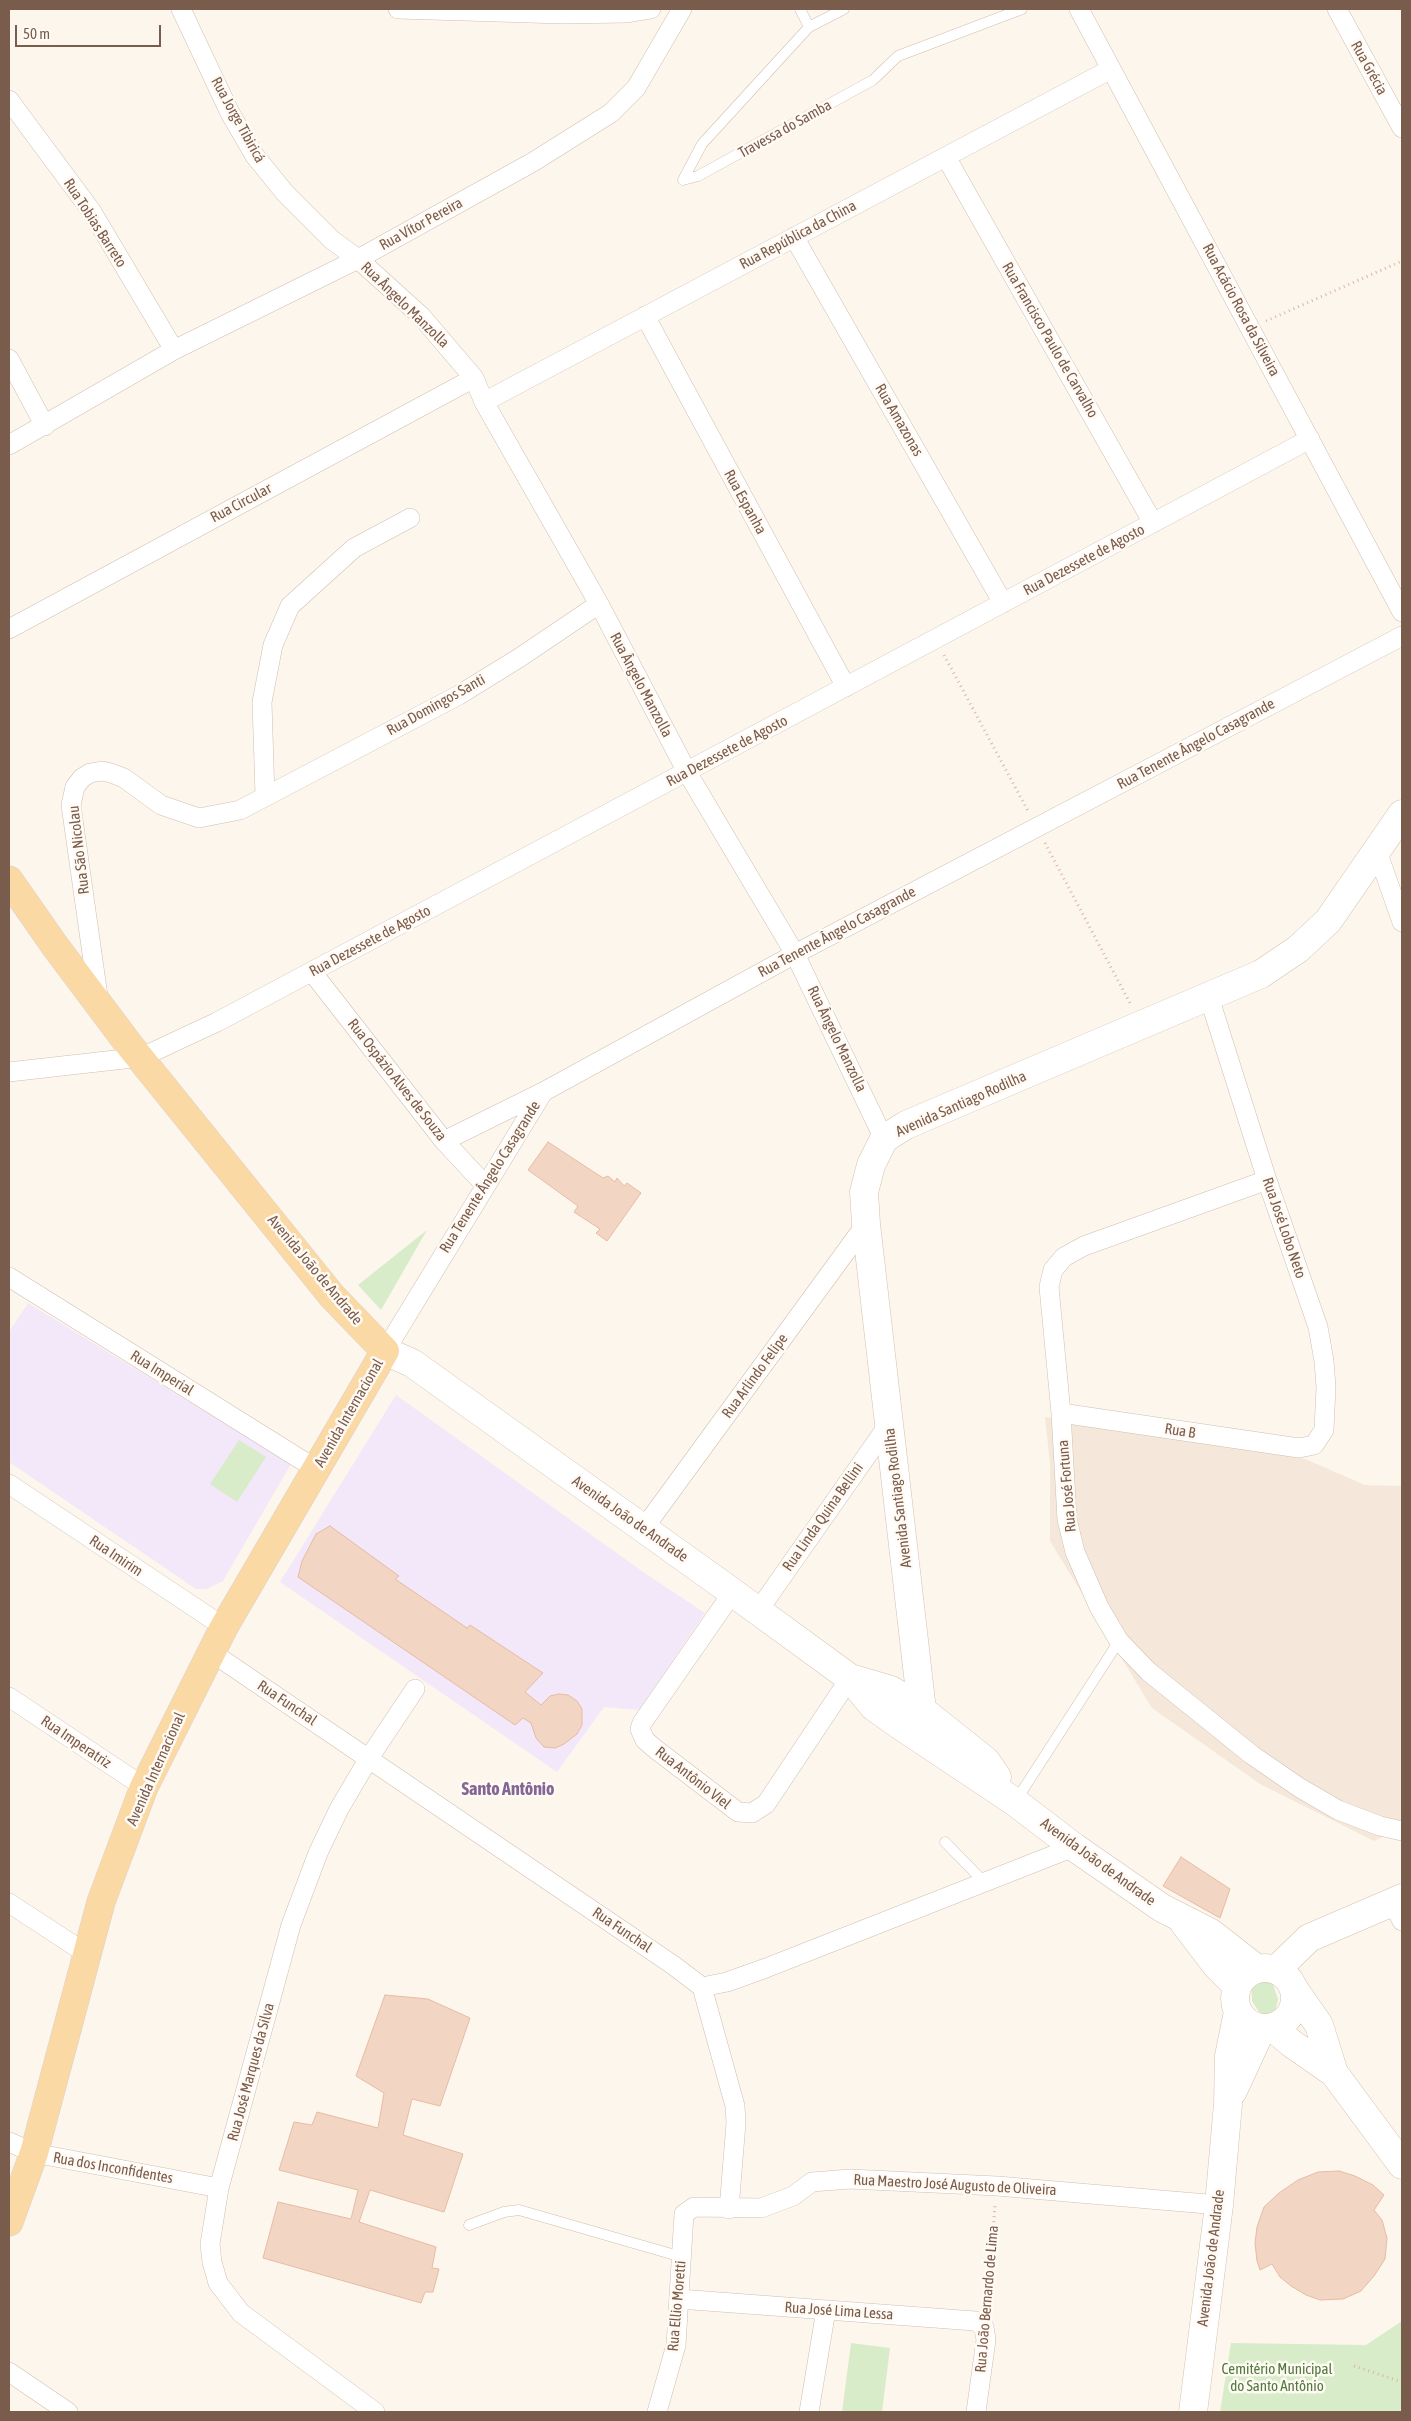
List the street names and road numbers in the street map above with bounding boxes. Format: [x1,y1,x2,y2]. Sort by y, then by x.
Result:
street label: Rua Grécia [1347,38,1391,98]
street label: Rua Jorge Tibiricá [207,74,269,166]
street label: Travessa do Samba [735,96,835,162]
street label: Rua Tobias Barreto [60,175,130,271]
street label: Rua Vítor Pereira [376,194,466,254]
street label: Rua República da China [737,197,859,273]
street label: Rua Acácio Rosa da Silveira [1198,241,1284,379]
street label: Rua Ângelo Manzolla [357,258,453,352]
street label: Rua Francisco Paulo de Carvalho [998,259,1102,421]
street label: Rua Amazonas [871,381,927,459]
street label: Rua Espanha [720,467,770,537]
street label: Rua Circular [207,479,275,527]
street label: Rua Dezessete de Agosto [1020,520,1148,600]
street label: Rua Ângelo Manzolla [606,630,676,740]
street label: Rua Domingos Santi [384,671,488,739]
street label: Rua Tenente Ângelo Casagrande [1114,695,1278,793]
street label: Rua Dezessete de Agosto [663,711,791,791]
street label: Rua São Nicolau [65,805,93,895]
street label: Rua Tenente Ângelo Casagrande [755,883,919,981]
street label: Rua Dezessete de Agosto [306,901,434,981]
street label: Rua Ângelo Manzolla [804,983,870,1095]
street label: Rua Ospázio Alves de Souza [344,1015,450,1145]
street label: Avenida Santiago Rodilha [893,1067,1029,1141]
street label: Rua Tenente Ângelo Casagrande [436,1098,544,1256]
street label: Rua José Lobo Neto [1258,1175,1310,1281]
street label: Avenida João de Andrade [264,1211,366,1329]
street label: Rua Arlindo Felipe [718,1330,792,1422]
street label: Rua Imperial [127,1347,197,1399]
street label: Avenida Internacional [311,1356,387,1470]
street label: Rua B [1163,1420,1197,1442]
street label: Avenida Santiago Rodilha [880,1427,916,1569]
street label: Rua José Fortuna [1054,1439,1080,1533]
street label: Rua Linda Quina Bellini [779,1459,867,1575]
street label: Avenida João de Andrade [568,1472,692,1566]
street label: Rua Imirim [86,1532,146,1580]
street label: Rua Funchal [254,1677,320,1729]
street label: Avenida Internacional [123,1710,189,1828]
street label: Rua Imperatriz [37,1712,115,1772]
street label: Rua Antônio Viel [652,1743,734,1813]
street label: Avenida João de Andrade [1037,1814,1159,1910]
street label: Rua Funchal [589,1904,655,1956]
street label: Rua José Marques da Silva [224,2001,278,2143]
street label: Rua dos Inconfidentes [52,2149,174,2187]
street label: Rua Maestro José Augusto de Oliveira [853,2171,1057,2199]
street label: Avenida João de Andrade [1194,2189,1228,2327]
street label: Rua João Bernardo de Lima [972,2225,1002,2373]
street label: Rua Ellio Moretti [664,2260,690,2352]
street label: Rua José Lima Lessa [784,2298,894,2324]

